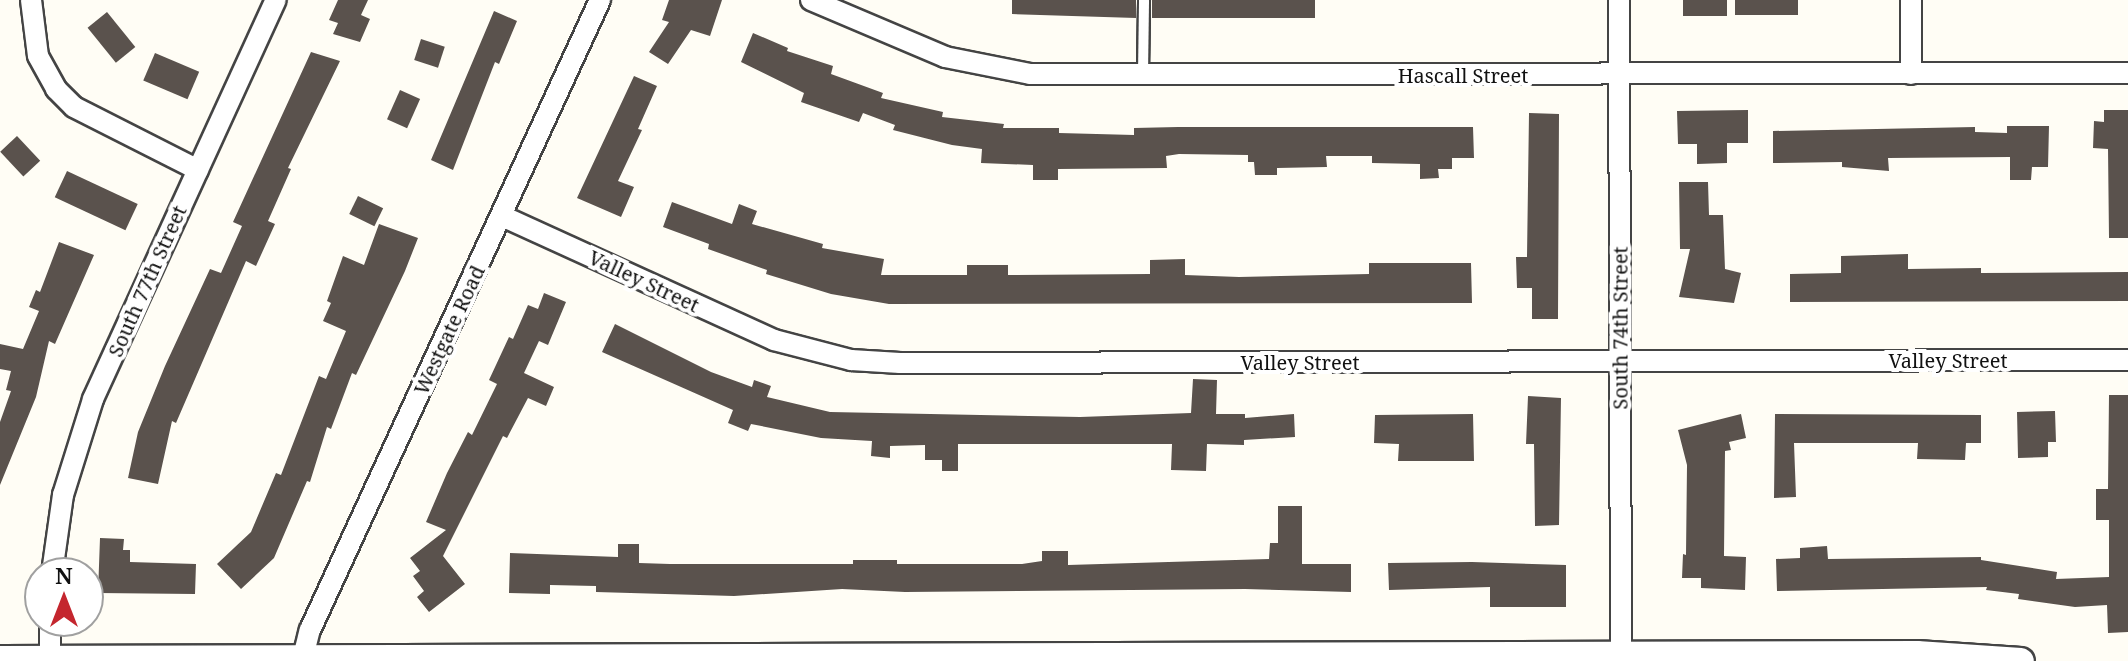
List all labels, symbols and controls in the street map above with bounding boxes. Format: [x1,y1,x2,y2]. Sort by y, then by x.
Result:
street label: Hascall Street [1398,63,1528,87]
street label: South 77th Street [103,202,191,360]
street label: Valley Street [585,245,703,317]
street label: South 74th Street [1608,246,1632,410]
street label: Westgate Road [409,262,489,398]
street label: Valley Street [1889,348,2007,372]
street label: Valley Street [1241,350,1359,374]
north arrow [24,557,104,637]
text: N [55,560,73,590]

